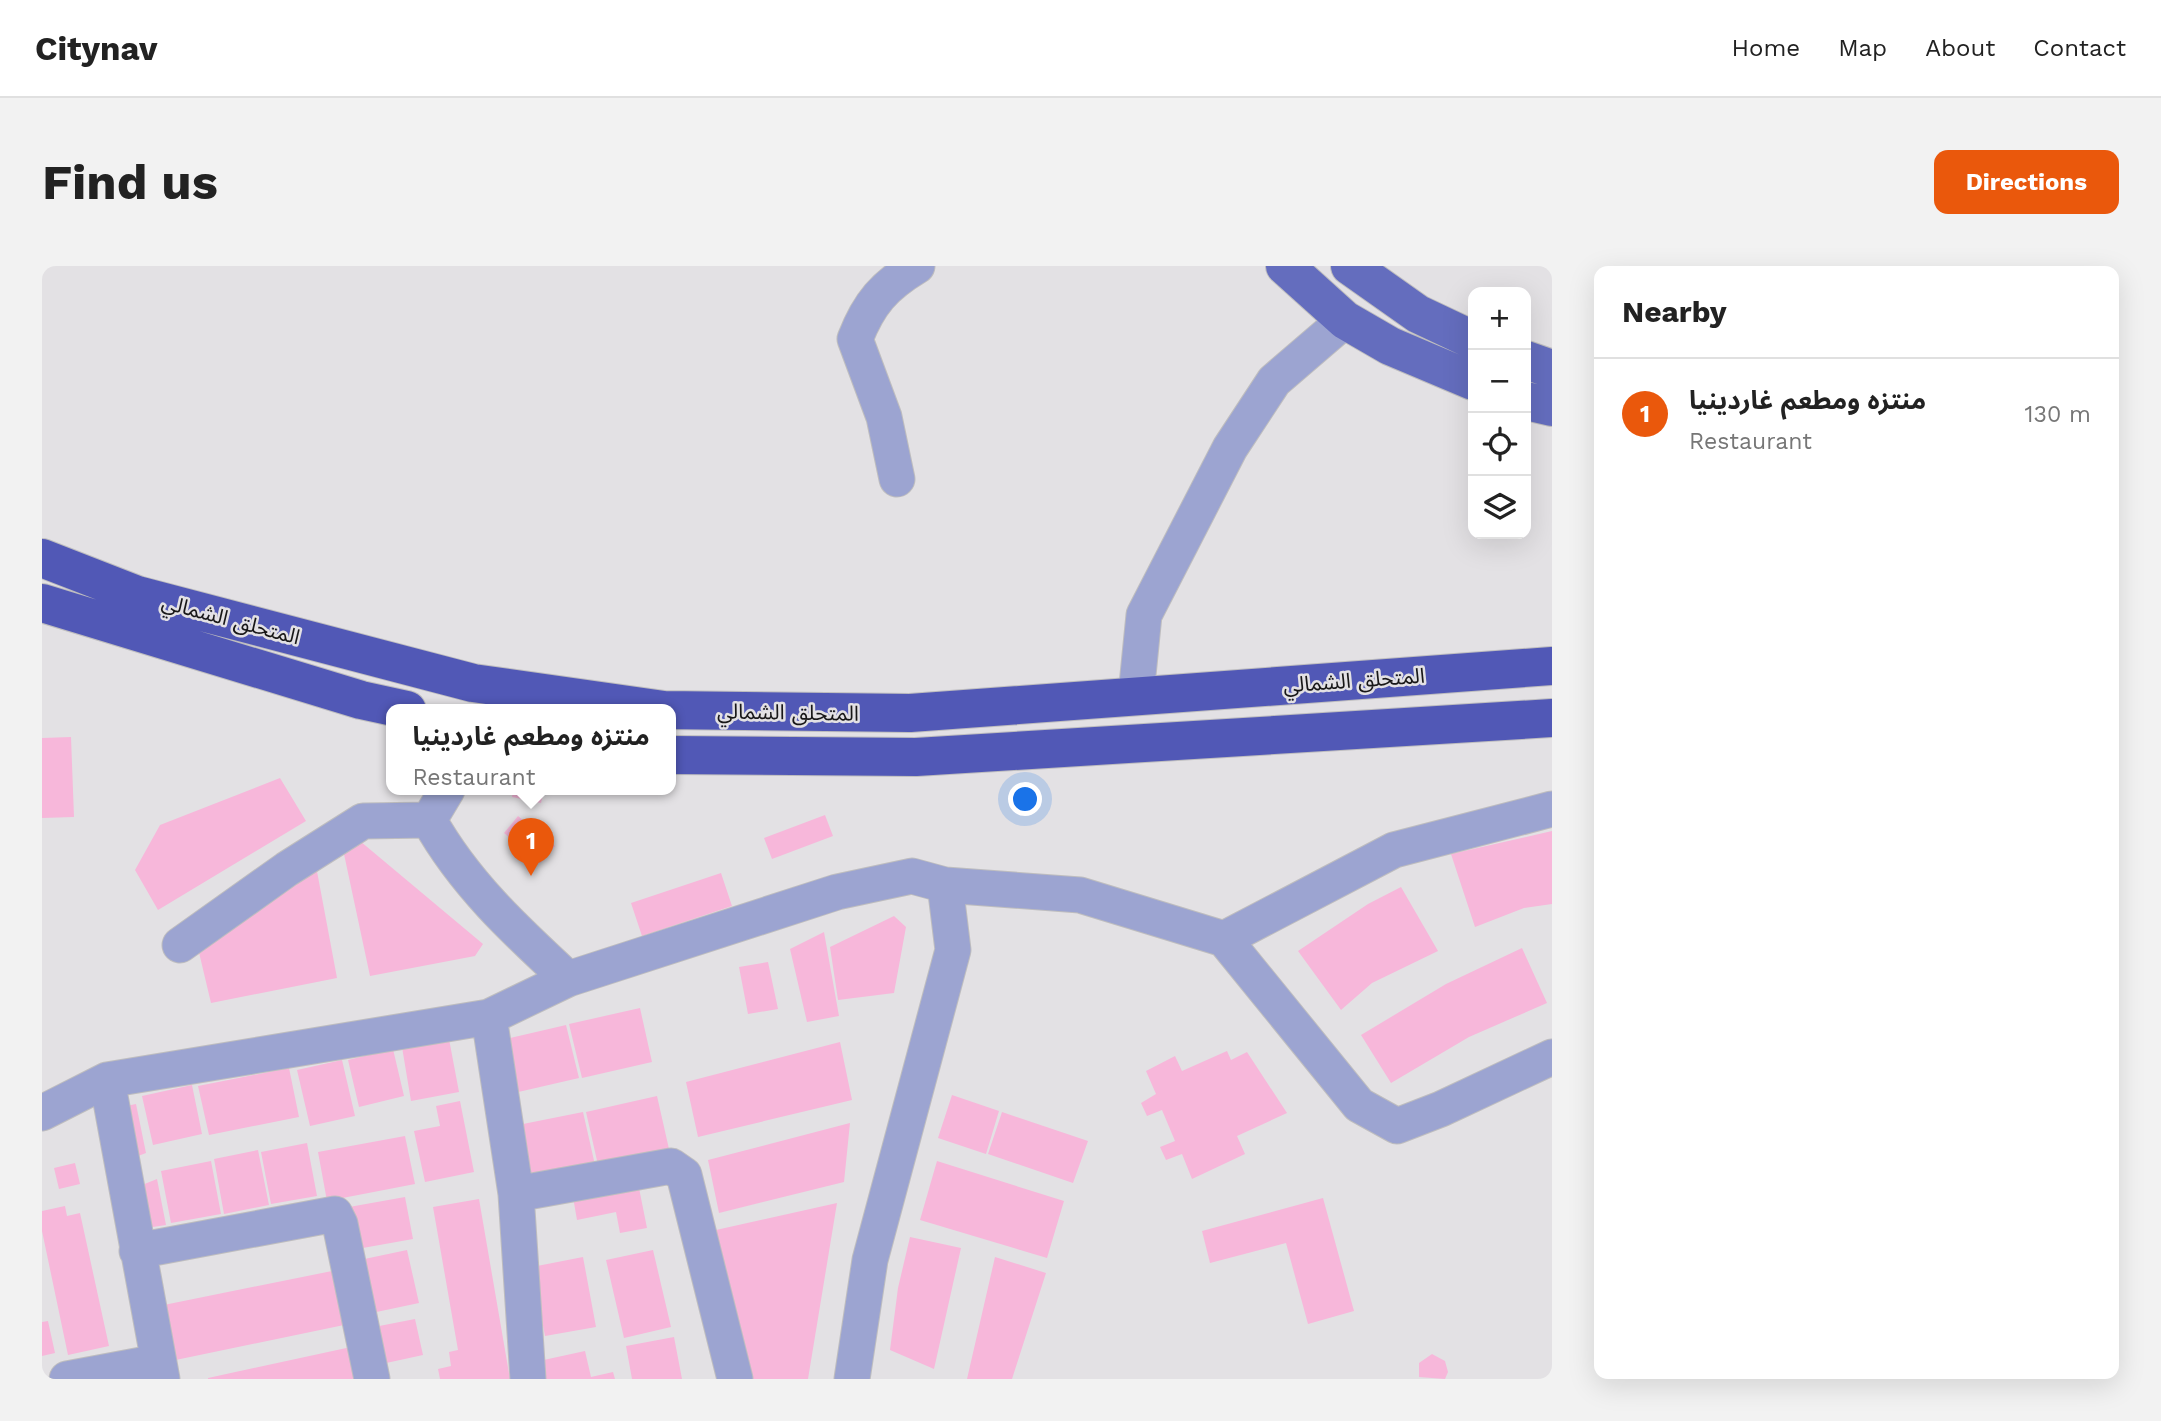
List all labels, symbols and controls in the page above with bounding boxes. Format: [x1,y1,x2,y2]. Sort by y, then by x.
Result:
text: Citynav [35,29,157,68]
text: Home [1732,34,1800,62]
text: Map [1838,34,1887,62]
text: About [1925,34,1995,62]
text: Contact [2033,34,2126,62]
button: Directions [1934,150,2119,214]
text: Find us [42,153,218,211]
map controls [1468,287,1531,539]
button: + [1468,287,1531,350]
text: Nearby [1622,294,1727,329]
button: − [1468,350,1531,413]
text: منتزه ومطعم غاردينيا [1689,385,1926,415]
text: 1 [1640,401,1650,428]
text: 130 m [2025,401,2091,428]
button: locate [1468,413,1531,476]
text: Restaurant [1689,428,1812,455]
button: layers [1468,476,1531,539]
street label: المتحلق الشمالي [158,589,303,653]
street label: المتحلق الشمالي [1282,663,1426,701]
street label: المتحلق الشمالي [717,698,859,730]
popup [386,704,676,795]
text: منتزه ومطعم غاردينيا [412,721,650,751]
text: Restaurant [412,764,535,791]
your location [1008,782,1042,816]
pin: 1 [508,818,554,876]

